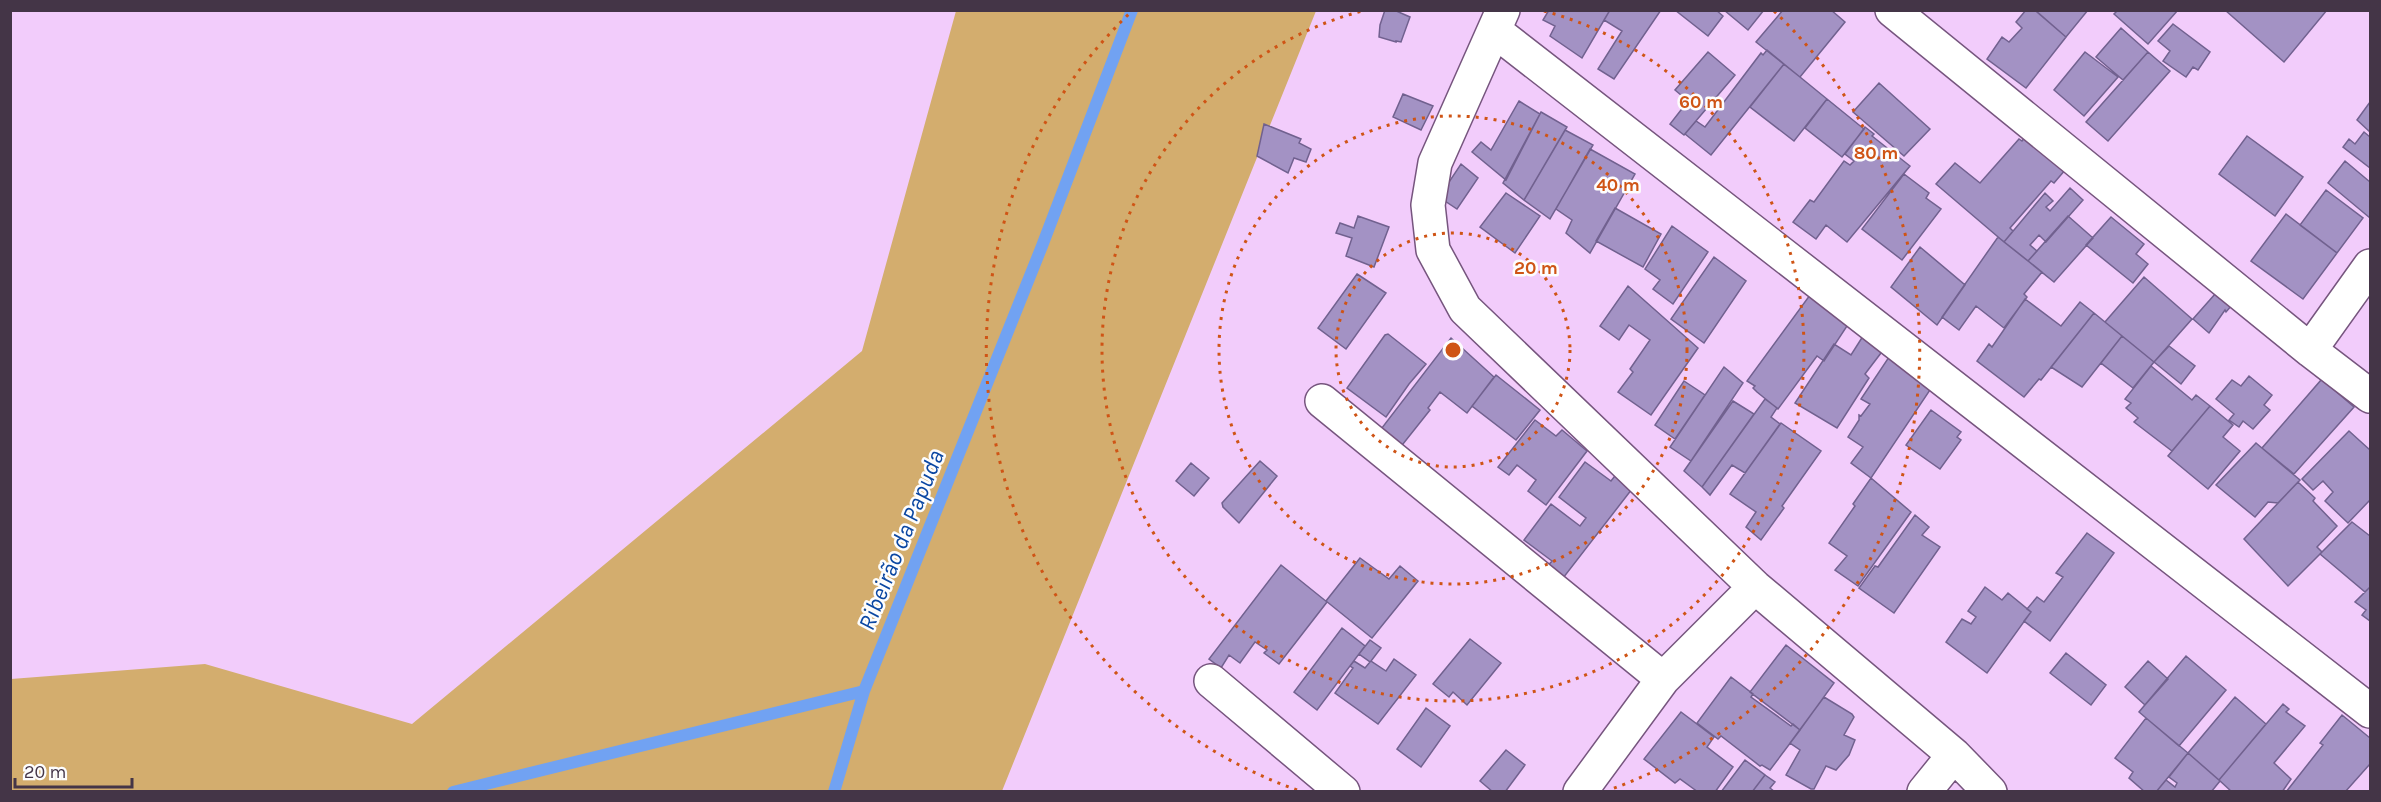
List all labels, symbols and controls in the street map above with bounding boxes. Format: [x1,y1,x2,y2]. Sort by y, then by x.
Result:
text: 60 m [1679,91,1723,113]
text: 80 m [1854,142,1898,164]
text: 40 m [1596,174,1640,196]
text: 20 m [1514,257,1558,279]
centre of rings [1443,340,1463,360]
water label: Ribeirão da Papuda [852,446,950,634]
scale bar [15,751,132,789]
text: 20 m [24,761,66,783]

